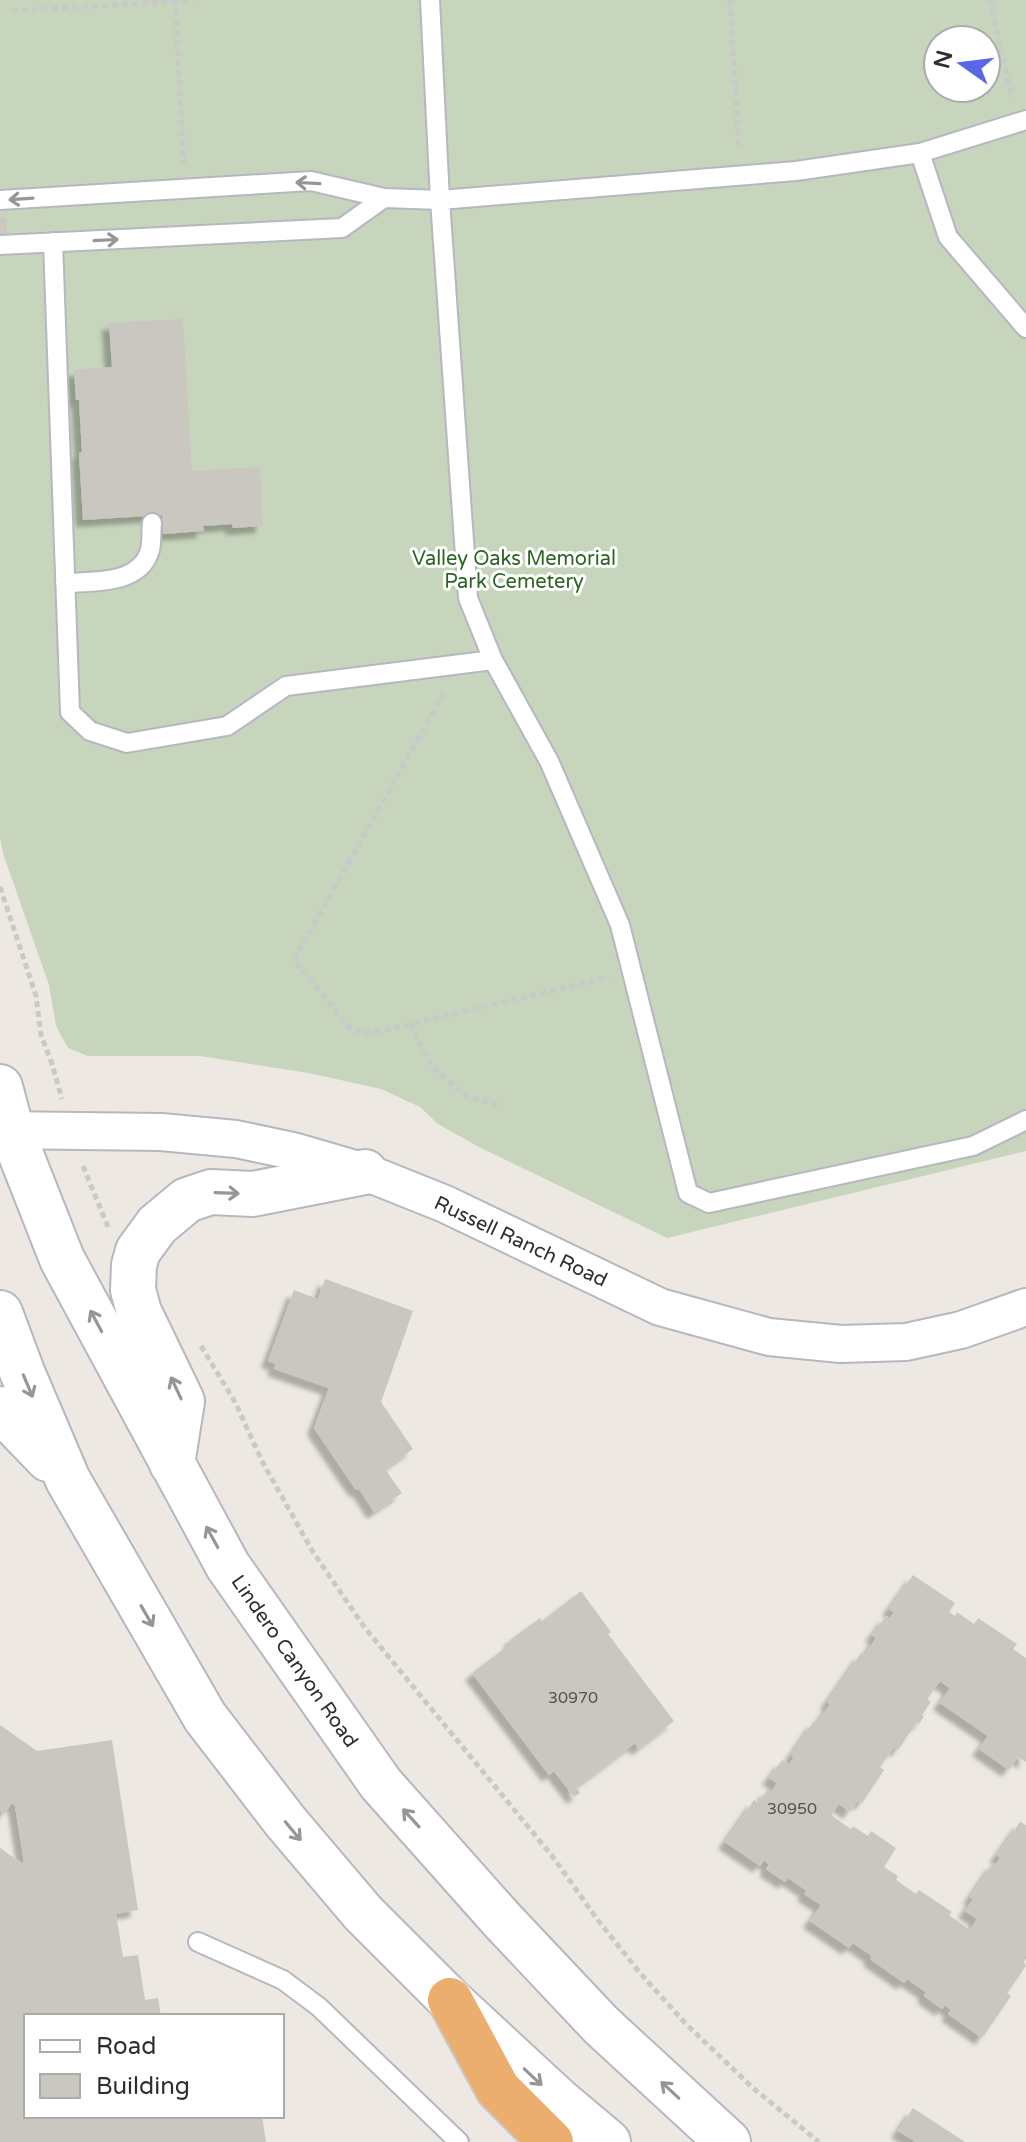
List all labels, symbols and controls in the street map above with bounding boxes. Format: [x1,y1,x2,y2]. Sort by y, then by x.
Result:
north arrow [922,24,1002,104]
text: N [929,48,958,71]
one-way arrow [295,175,322,190]
one-way arrow [8,192,35,207]
one-way arrow [92,232,119,247]
park label: Valley Oaks Memorial Park Cemetery [412,547,616,594]
one-way arrow [213,1185,240,1200]
street label: Russell Ranch Road [430,1191,611,1293]
one-way arrow [87,1310,103,1334]
one-way arrow [21,1373,36,1398]
one-way arrow [168,1377,183,1401]
one-way arrow [204,1526,220,1550]
street label: Lindero Canyon Road [226,1571,363,1752]
one-way arrow [139,1604,155,1627]
house number: 30970 [548,1688,598,1708]
house number: 30950 [767,1799,817,1819]
one-way arrow [402,1808,420,1828]
one-way arrow [284,1820,302,1840]
legend [24,2014,284,2118]
text: Road [96,2032,156,2061]
one-way arrow [523,2067,543,2085]
text: Building [96,2072,190,2101]
one-way arrow [660,2080,680,2099]

